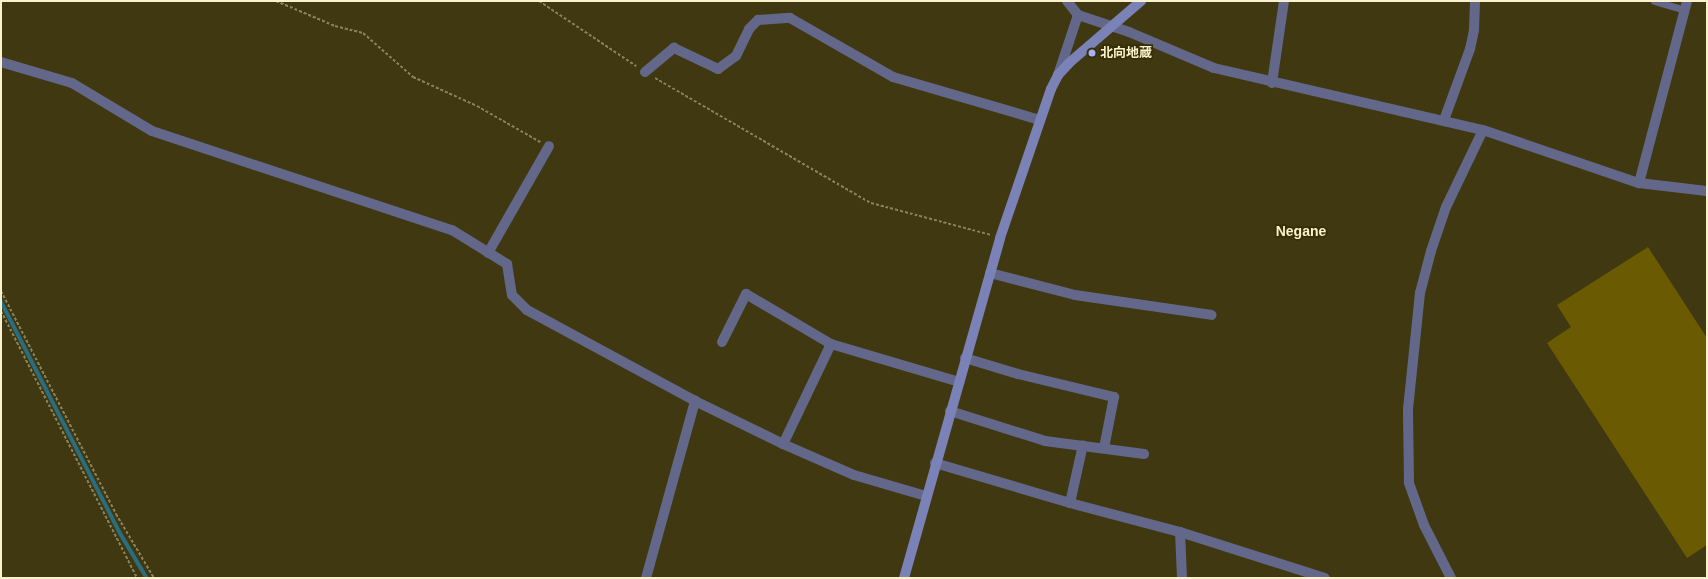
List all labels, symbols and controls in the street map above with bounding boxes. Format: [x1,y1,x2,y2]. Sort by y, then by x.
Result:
place label: 北向地蔵 [1100,45,1152,61]
marker: 北向地蔵 [1087,48,1097,58]
district label: Negane [1276,223,1326,239]

